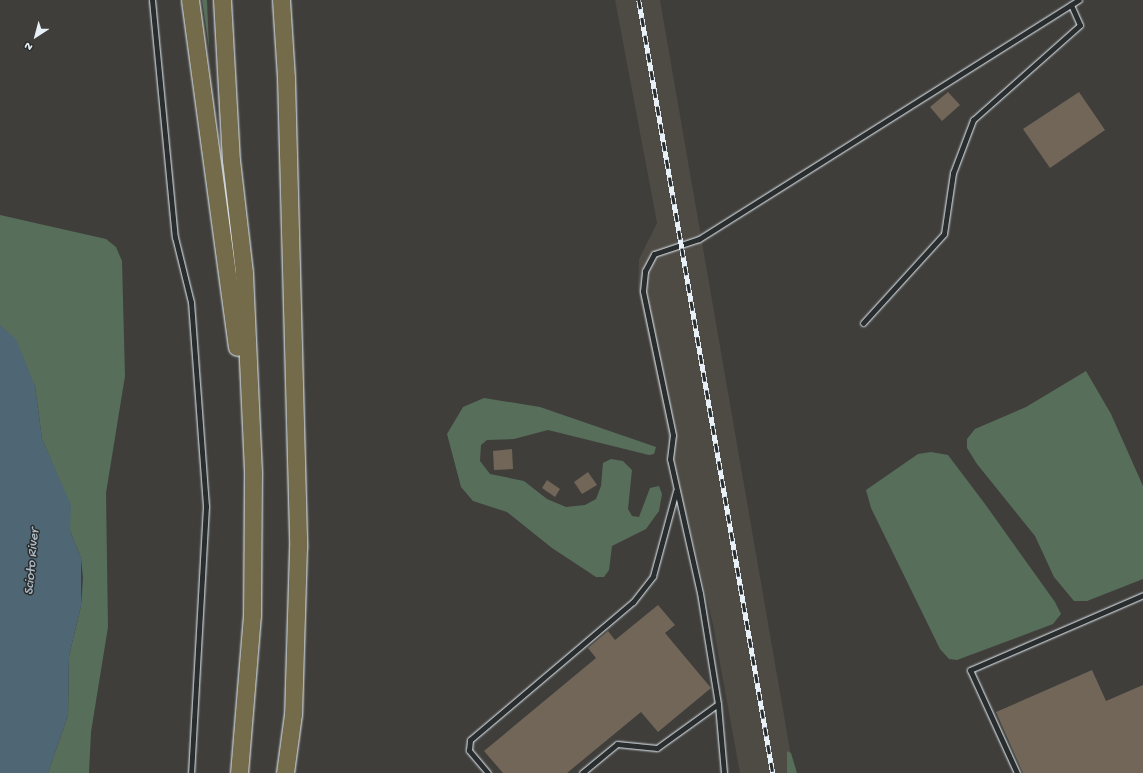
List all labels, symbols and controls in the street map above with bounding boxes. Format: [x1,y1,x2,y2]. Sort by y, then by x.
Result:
north arrow [16,16,56,56]
text: N [23,39,35,53]
water label: Scioto River [22,528,44,596]

